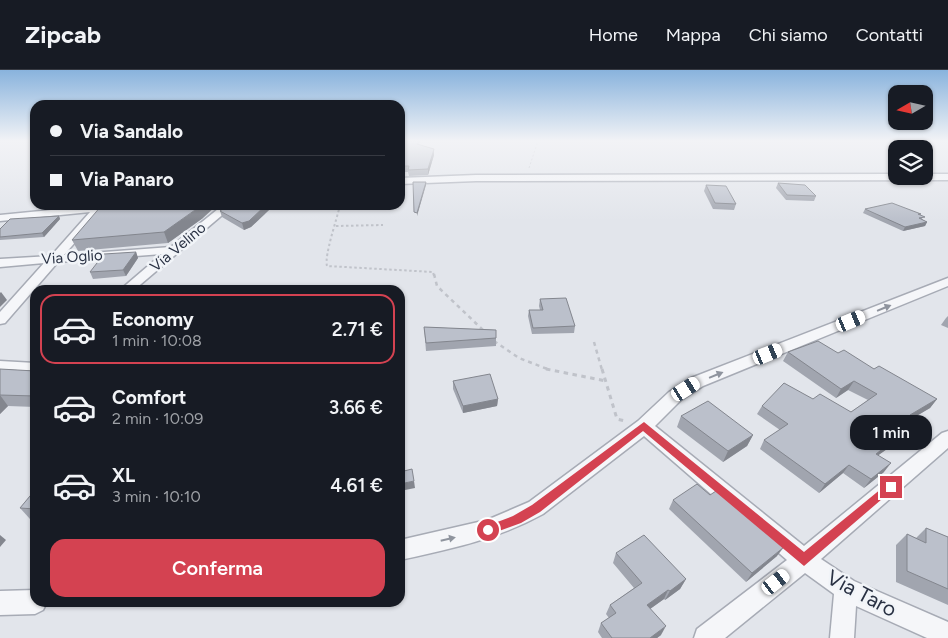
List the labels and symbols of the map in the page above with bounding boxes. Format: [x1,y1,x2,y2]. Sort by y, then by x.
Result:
north arrow [888,85,932,130]
street label: Via Velino [147,218,210,275]
street label: Via Oglio [41,246,103,268]
one-way arrow [877,304,892,312]
car [834,308,867,334]
car [751,341,784,367]
one-way arrow [709,370,724,378]
car [669,375,702,403]
callout: 1 min [850,414,932,450]
route end [880,476,902,498]
route start [477,519,499,541]
one-way arrow [440,535,455,543]
street label: Via Taro [823,564,901,622]
car [759,567,792,597]

